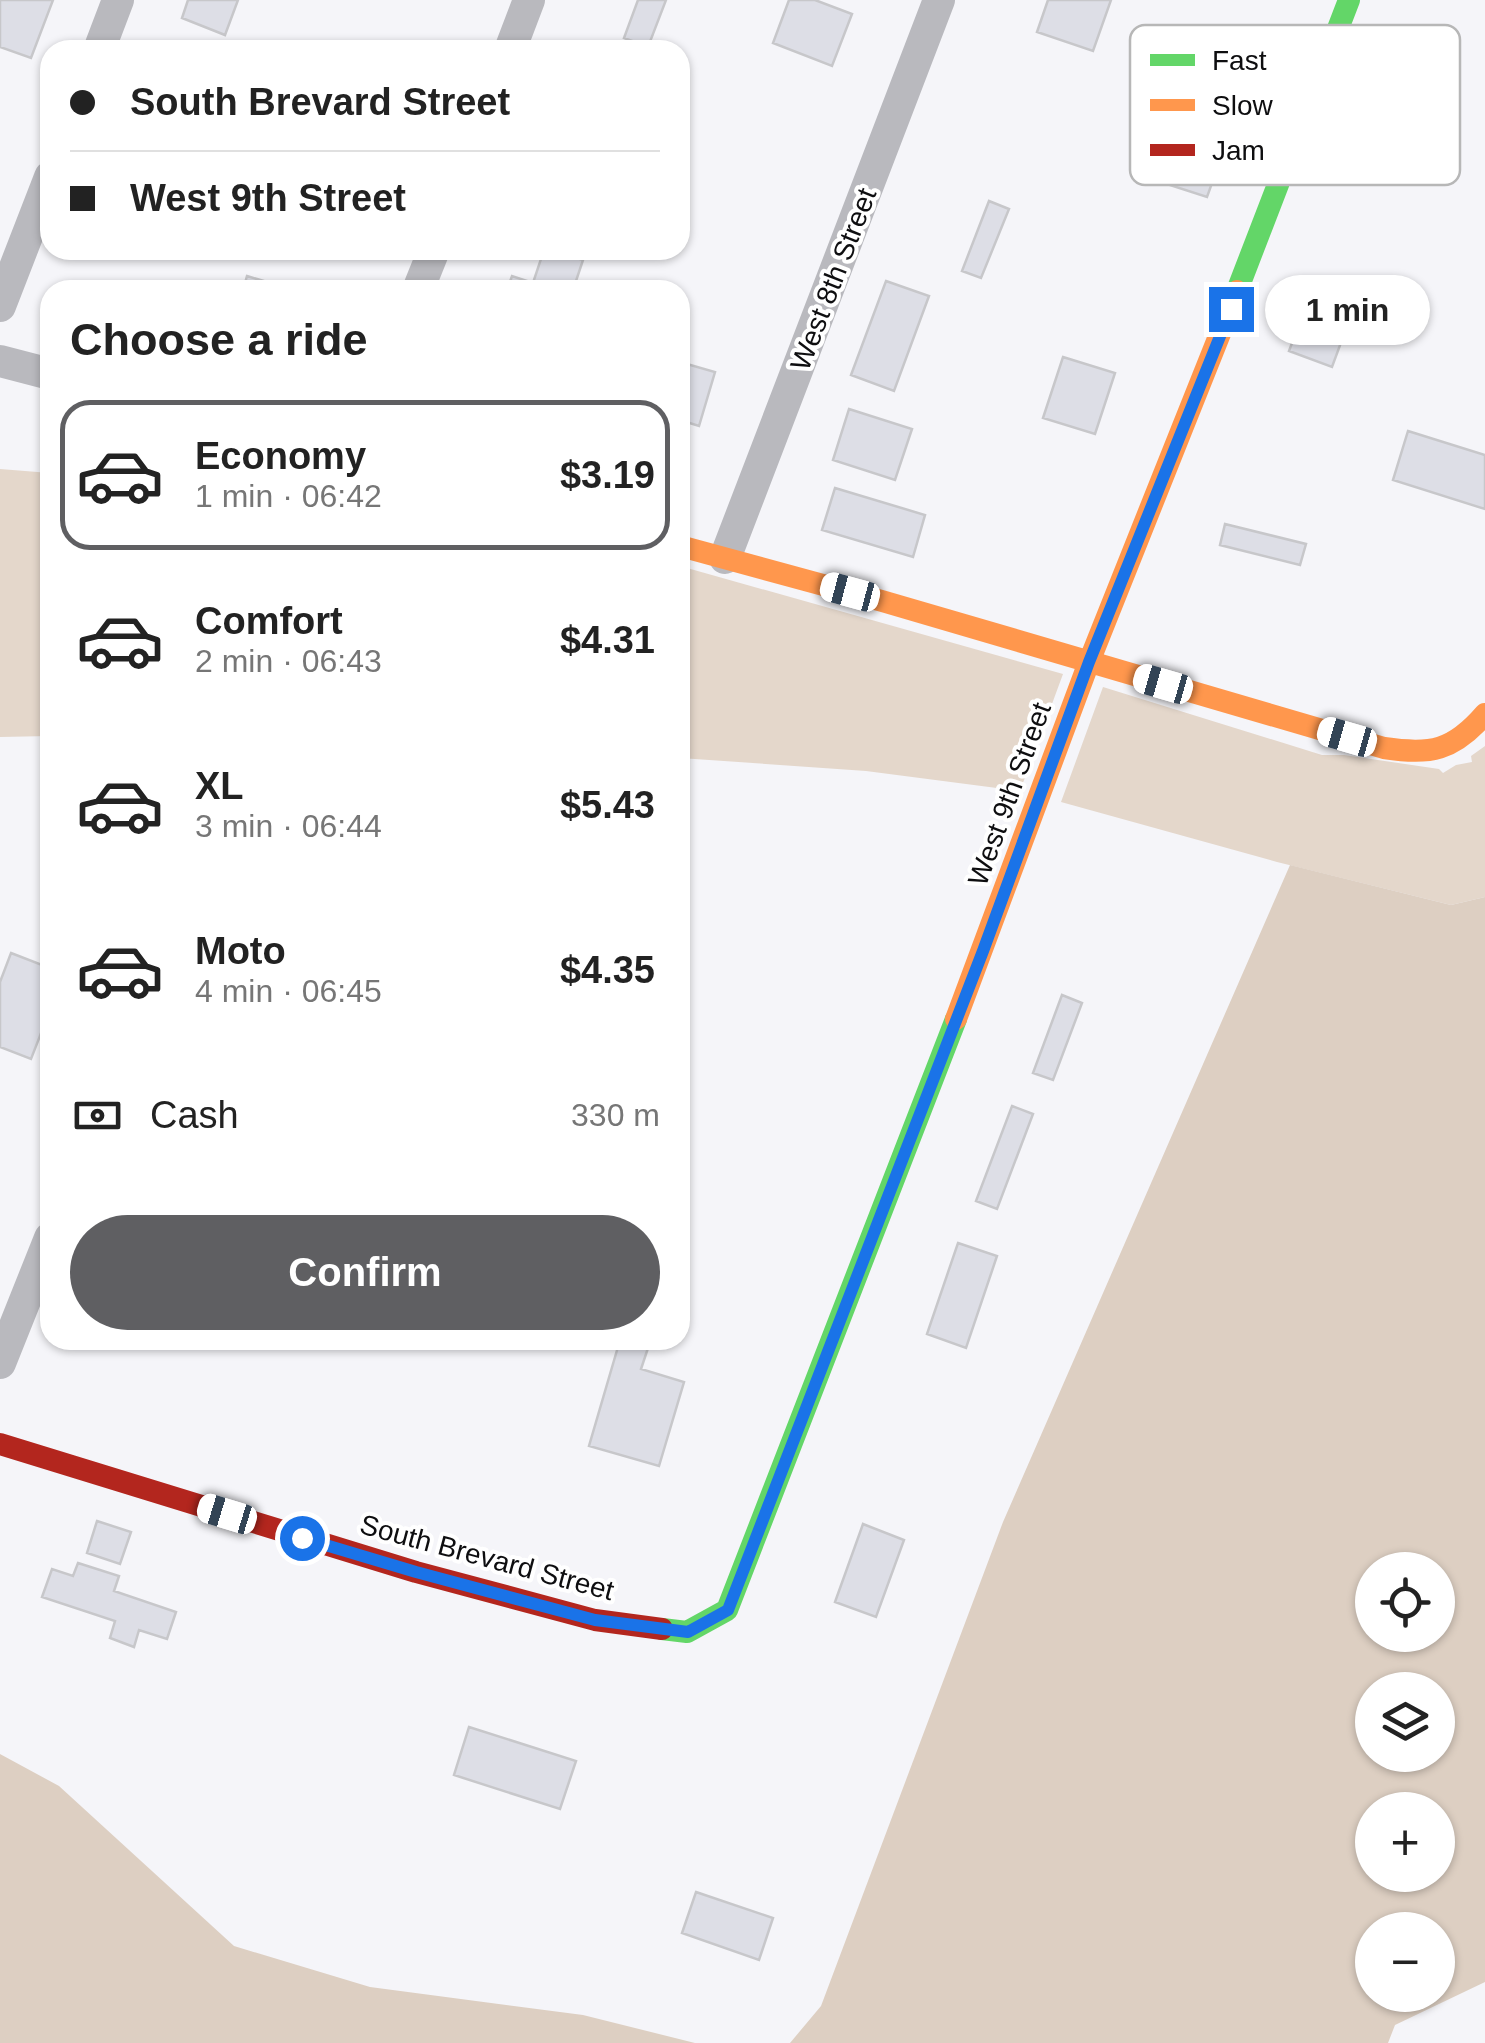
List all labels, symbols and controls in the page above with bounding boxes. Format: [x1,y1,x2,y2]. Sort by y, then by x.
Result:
legend [1130,25,1460,185]
text: Fast [1212,45,1267,76]
text: South Brevard Street [130,81,510,123]
text: Slow [1212,90,1273,121]
text: Jam [1212,135,1265,166]
text: West 9th Street [130,177,406,219]
street label: West 8th Street [785,184,883,375]
callout: 1 min [1266,274,1431,344]
route end [1209,287,1254,332]
text: 1 min [1306,292,1389,328]
text: Choose a ride [70,314,368,365]
icon: car [75,430,165,520]
text: Economy [195,435,366,477]
text: $3.19 [560,454,655,496]
text: 1 min · 06:42 [195,478,382,514]
car [817,570,883,614]
icon: car [75,595,165,685]
text: Comfort [195,600,343,642]
text: $4.31 [560,619,655,661]
text: 2 min · 06:43 [195,643,382,679]
car [1130,661,1196,707]
street label: West 9th Street [962,698,1057,890]
car [1314,714,1380,760]
icon: car [75,760,165,850]
text: XL [195,765,244,807]
text: $5.43 [560,784,655,826]
text: 3 min · 06:44 [195,808,382,844]
icon: car [75,925,165,1015]
text: Moto [195,930,286,972]
text: $4.35 [560,949,655,991]
text: 4 min · 06:45 [195,973,382,1009]
icon: cash [70,1088,125,1143]
text: Cash [150,1094,239,1136]
text: 330 m [571,1097,660,1133]
button: Confirm [70,1215,660,1330]
car [194,1491,260,1537]
street label: South Brevard Street [357,1509,617,1606]
route start [280,1516,325,1561]
map controls [1355,1552,1455,2012]
button: locate [1355,1552,1455,1652]
button: layers [1355,1672,1455,1772]
button: + [1355,1792,1455,1892]
button: − [1355,1912,1455,2012]

